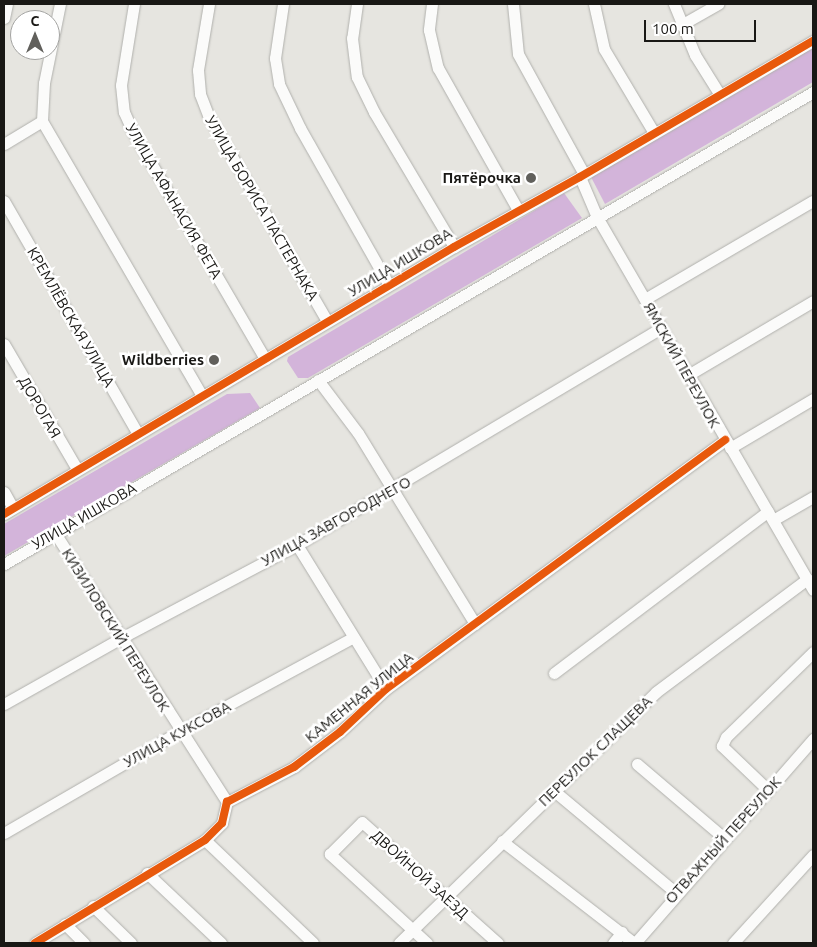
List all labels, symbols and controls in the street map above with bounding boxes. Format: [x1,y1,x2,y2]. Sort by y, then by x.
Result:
north arrow [10,10,60,60]
scale bar [647,10,760,42]
text: С [31,13,39,29]
text: 100 m [652,20,694,37]
street label: УЛИЦА БОРИСА ПАСТЕРНАКА [202,112,322,304]
street label: УЛИЦА АФАНАСИЯ ФЕТА [122,120,226,282]
place label: Пятёрочка [442,169,521,187]
marker: Пятёрочка [525,172,537,184]
street label: УЛИЦА ИШКОВА [345,224,455,300]
street label: КРЕМЛЁВСКАЯ УЛИЦА [24,244,118,390]
street label: ЯМСКИЙ ПЕРЕУЛОК [640,299,724,431]
place label: Wildberries [122,351,204,369]
marker: Wildberries [208,354,220,366]
street label: ДОРОГАЯ [15,373,65,441]
street label: УЛИЦА ЗАВГОРОДНЕГО [258,472,414,570]
street label: УЛИЦА ИШКОВА [28,479,140,553]
street label: КИЗИЛОВСКИЙ ПЕРЕУЛОК [58,545,174,715]
street label: КАМЕННАЯ УЛИЦА [301,648,417,746]
street label: ПЕРЕУЛОК СЛАЩЕВА [535,692,655,810]
street label: УЛИЦА КУКСОВА [120,697,234,771]
street label: ОТВАЖНЫЙ ПЕРЕУЛОК [661,773,785,907]
street label: ДВОЙНОЙ ЗАЕЗД [368,826,472,922]

